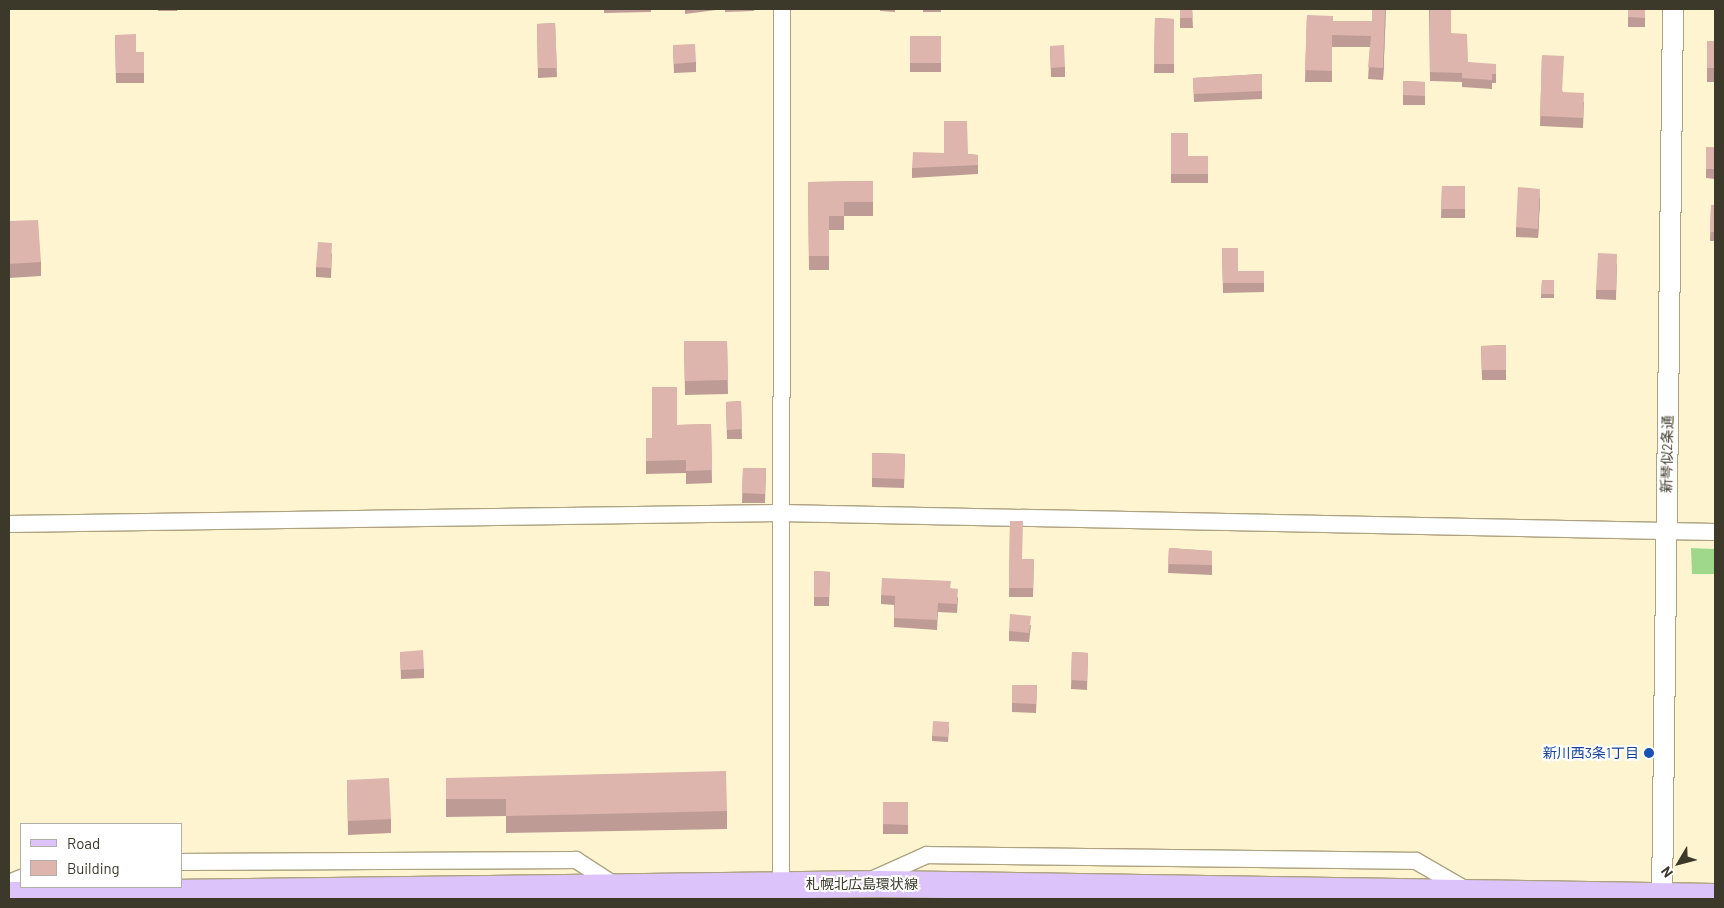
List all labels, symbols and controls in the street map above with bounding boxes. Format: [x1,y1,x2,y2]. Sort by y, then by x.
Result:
street label: 新琴似2条通 [1658,415,1676,493]
place label: 新川西3条1丁目 [1543,745,1639,761]
marker: 新川西3条1丁目 [1643,747,1655,759]
legend [20,823,182,888]
text: Road [67,834,100,852]
north arrow [1654,838,1704,888]
text: Building [67,859,120,877]
text: N [1657,863,1676,881]
street label: 札幌北広島環状線 [806,876,918,892]

